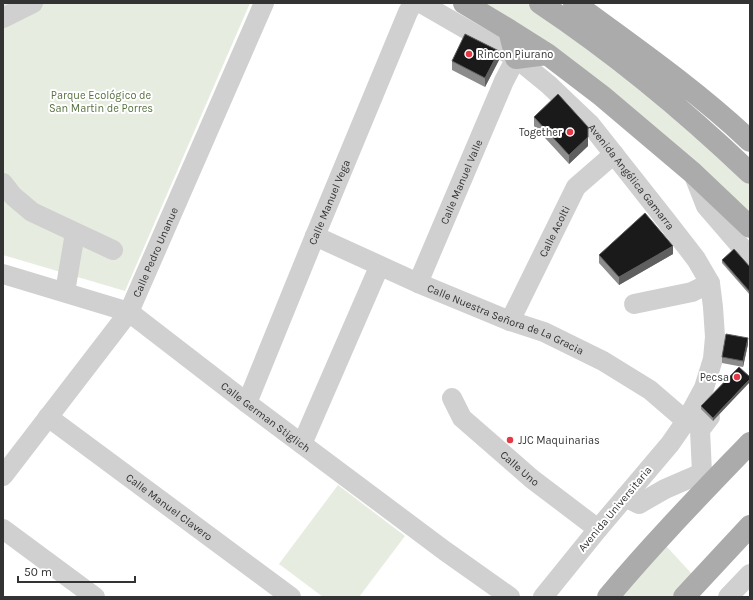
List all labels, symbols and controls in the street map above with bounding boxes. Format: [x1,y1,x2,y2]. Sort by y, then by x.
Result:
place label: Rincon Piurano [477,48,553,61]
marker: Rincon Piurano [464,49,474,59]
park label: Parque Ecológico de San Martin de Porres [49,89,153,115]
street label: Avenida Angélica Gamarra [586,121,677,232]
place label: Together [519,126,562,139]
marker: Together [565,127,575,137]
street label: Calle Manuel Valle [437,137,485,226]
street label: Calle Manuel Vega [306,158,353,247]
street label: Calle Acolti [536,203,572,259]
street label: Calle Pedro Unanue [130,205,181,299]
street label: Calle Nuestra Señora de La Gracia [425,281,586,357]
place label: Pecsa [700,371,729,384]
marker: Pecsa [732,372,742,382]
street label: Calle German Stiglich [219,379,313,455]
place label: JJC Maquinarias [518,434,600,447]
marker: JJC Maquinarias [505,435,515,445]
street label: Calle Uno [498,448,542,489]
street label: Avenida Universitaria [576,464,654,554]
street label: Calle Manuel Clavero [124,471,215,543]
scale bar [18,558,135,584]
text: 50 m [24,565,52,579]

